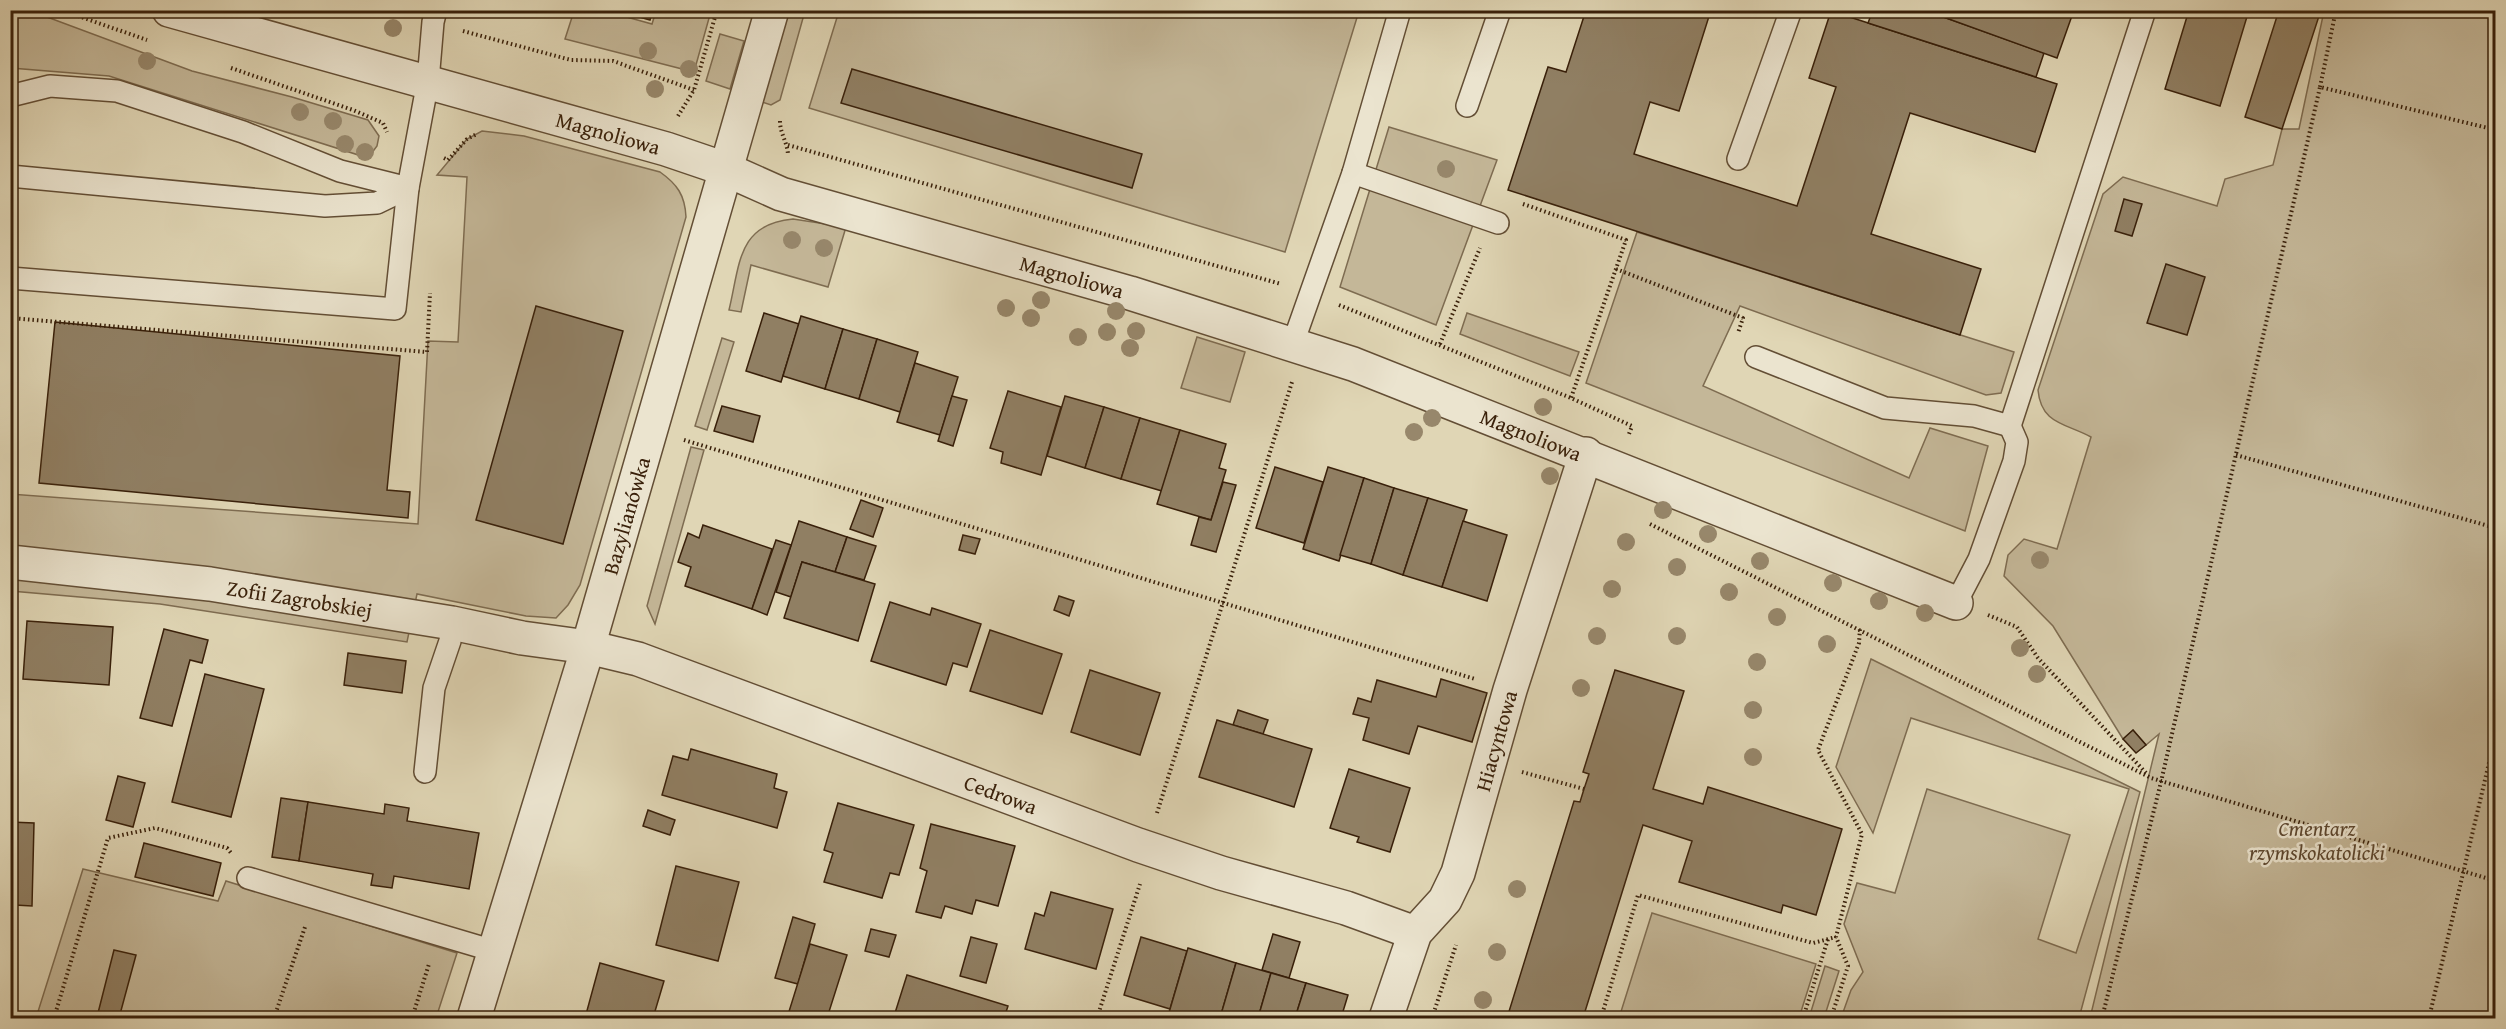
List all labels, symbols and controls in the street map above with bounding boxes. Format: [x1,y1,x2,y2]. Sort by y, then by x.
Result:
street label: Magnoliowa [553,103,664,162]
street label: Magnoliowa [1016,247,1128,306]
street label: Magnoliowa [1476,400,1586,469]
street label: Bazylianówka [594,453,658,578]
street label: Zofii Zagrobskiej [225,571,375,625]
street label: Hiacyntowa [1467,686,1525,795]
street label: Cedrowa [960,766,1042,822]
park label: Cmentarz rzymskokatolicki [2249,813,2385,868]

